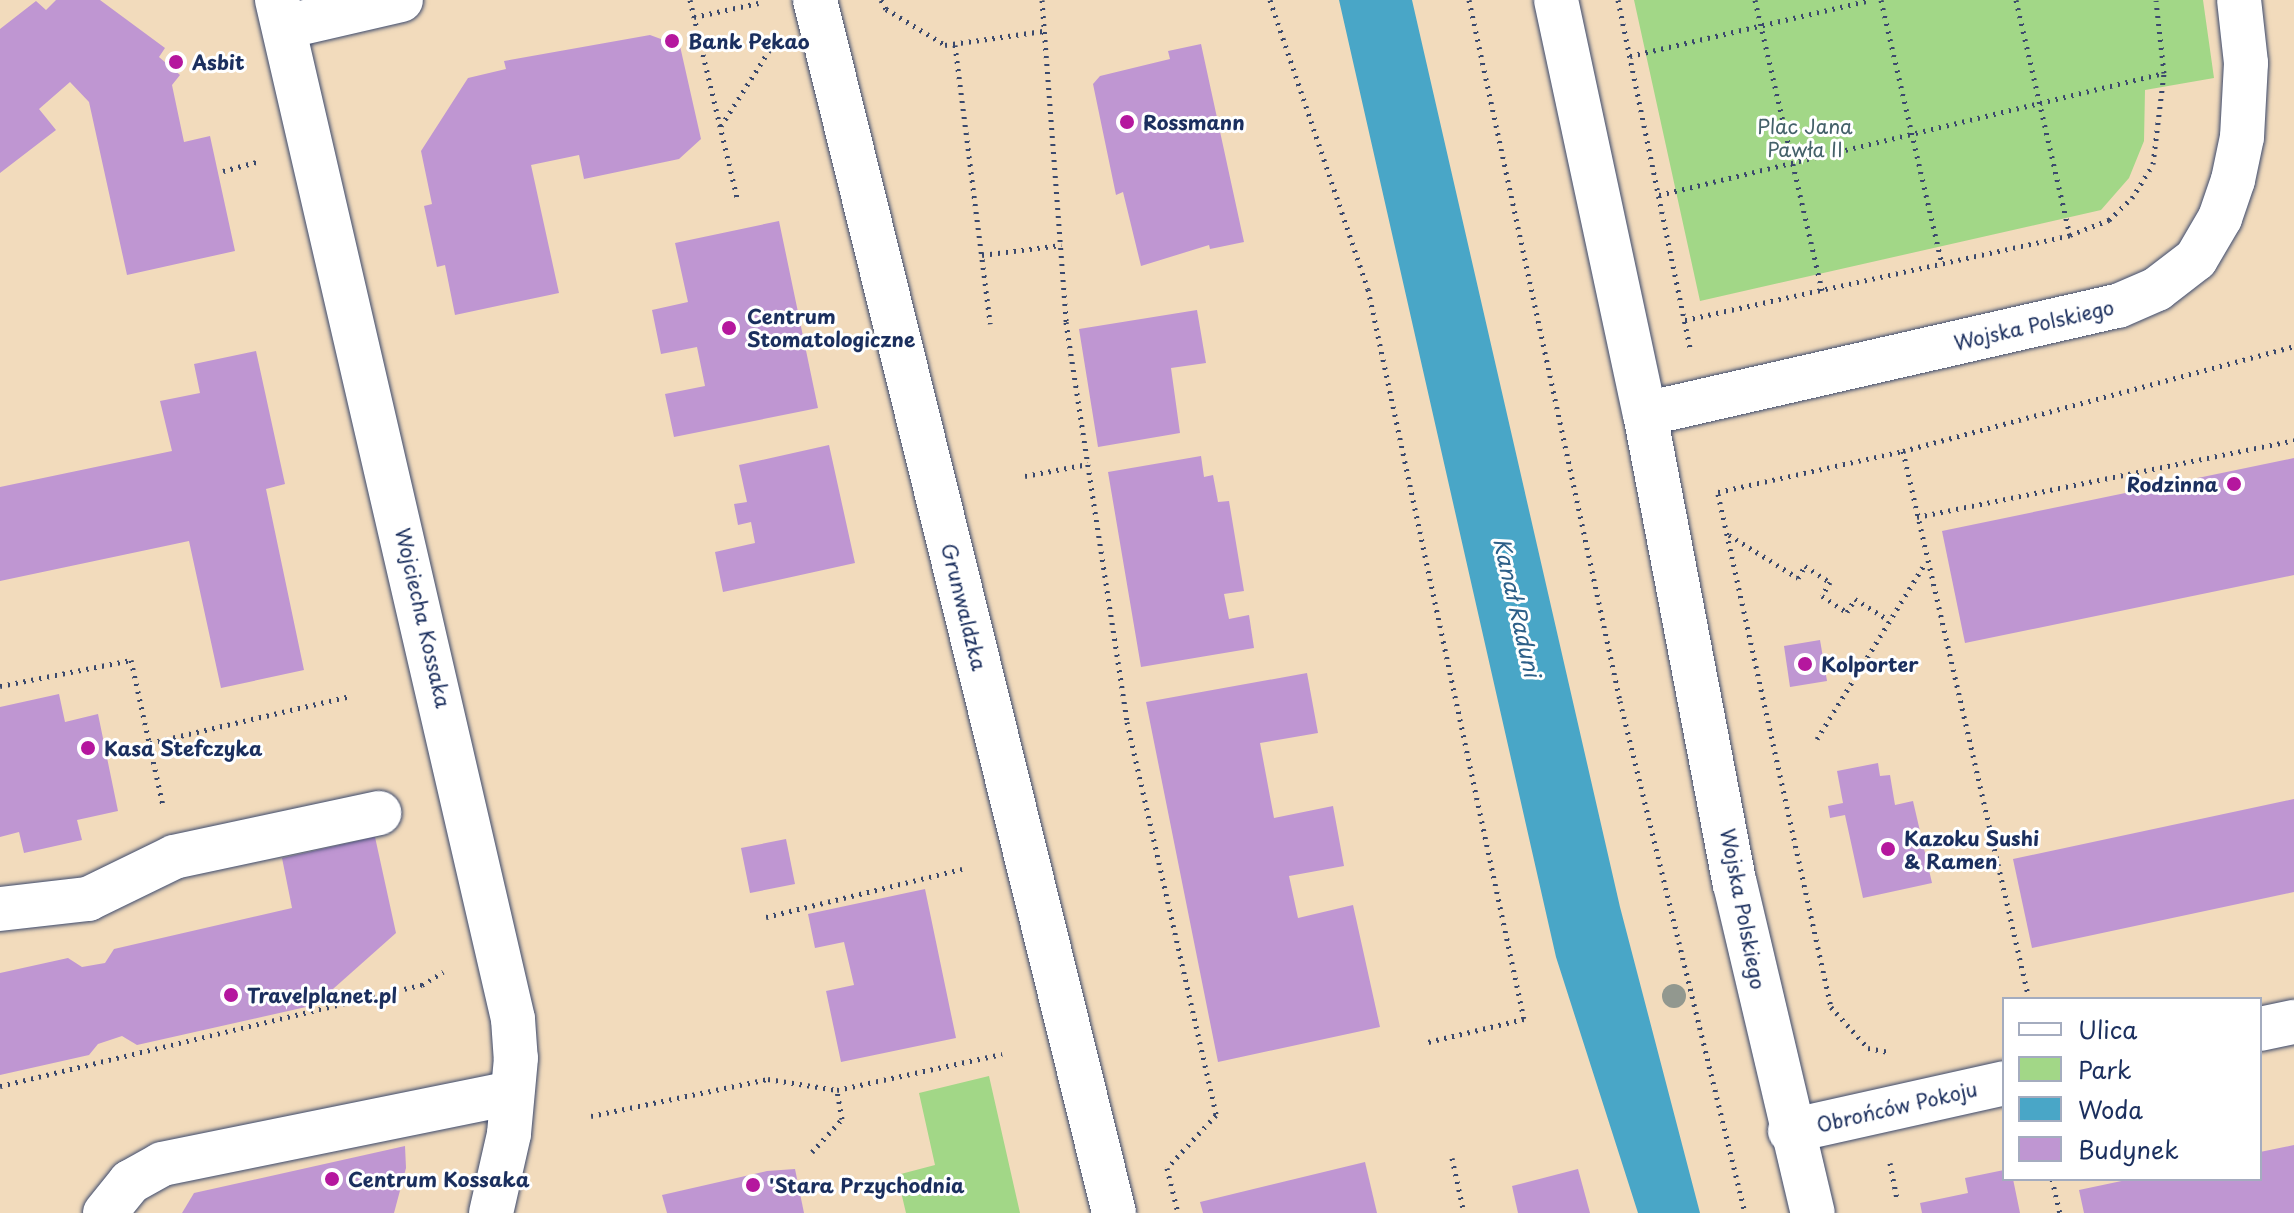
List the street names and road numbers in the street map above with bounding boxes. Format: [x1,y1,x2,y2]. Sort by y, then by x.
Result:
street label: Wojska Polskiego [1951,295,2117,355]
street label: Wojciecha Kossaka [391,526,455,710]
street label: Grunwaldzka [937,541,991,673]
street label: Wojska Polskiego [1716,826,1770,992]
street label: Obrońców Pokoju [1814,1077,1980,1137]

